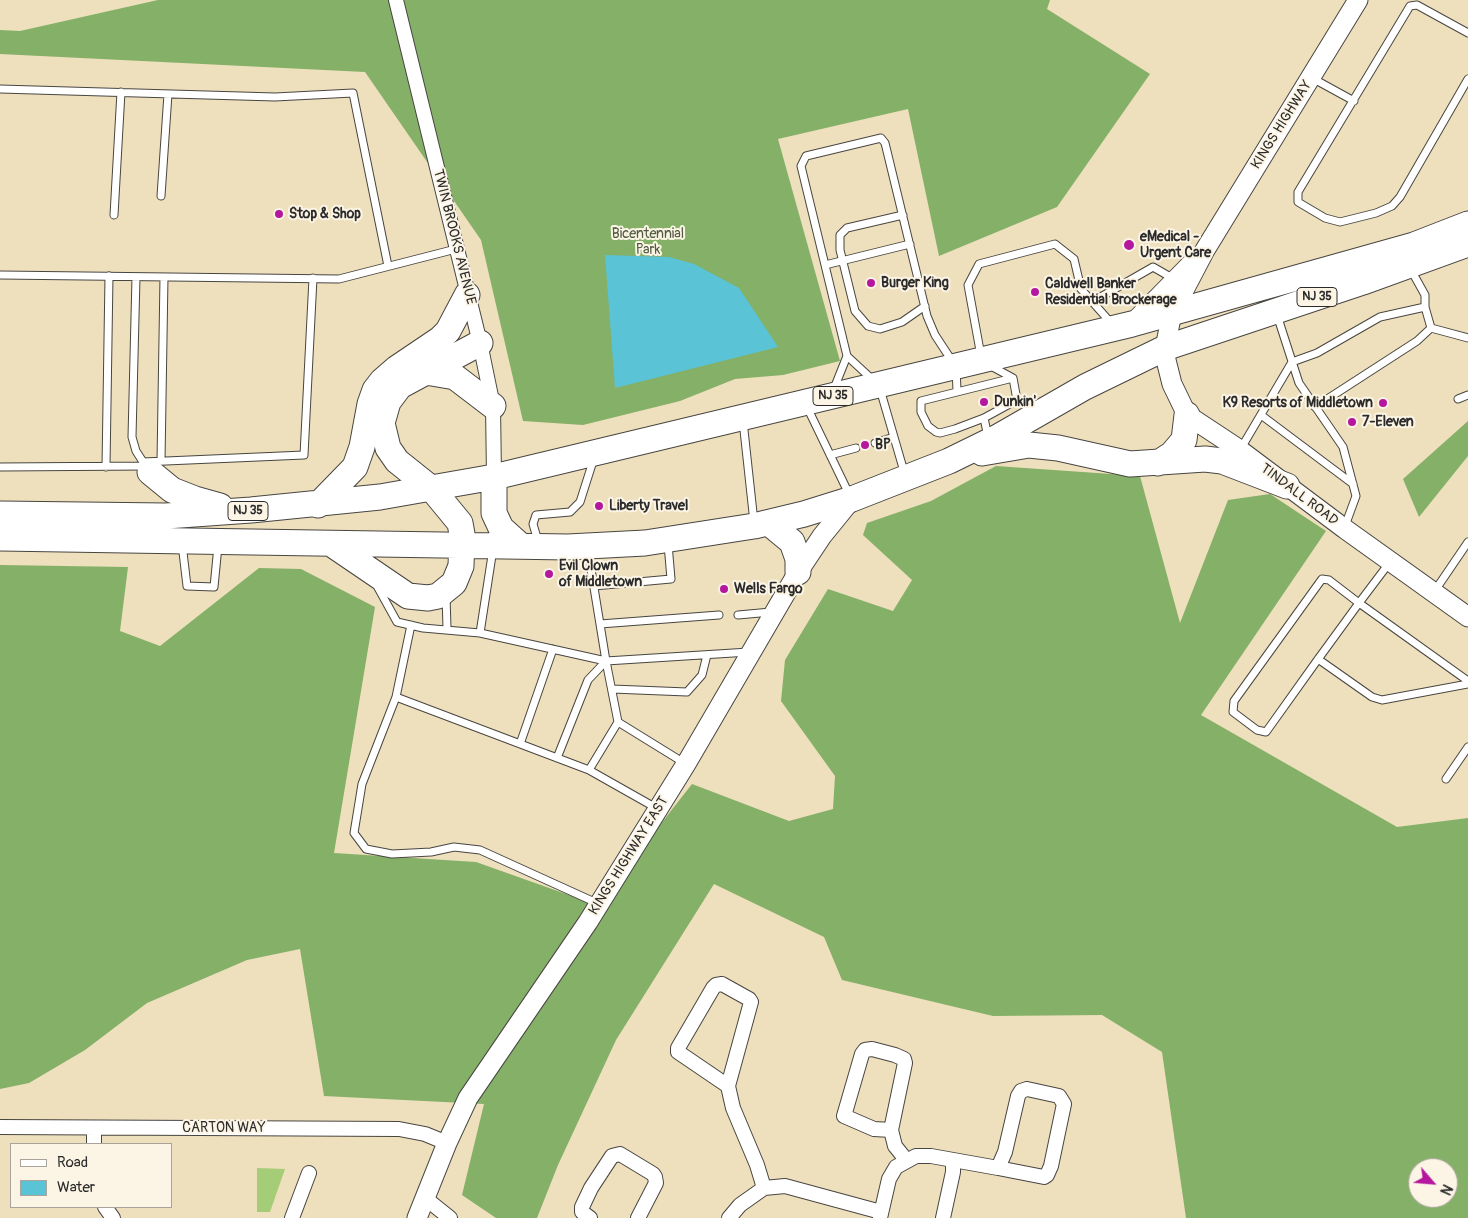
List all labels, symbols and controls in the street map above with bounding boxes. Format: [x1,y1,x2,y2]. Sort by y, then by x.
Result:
street label: KINGS HIGHWAY [1248,78,1316,172]
street label: TWIN BROOKS AVENUE [429,168,479,306]
place label: Stop & Shop [289,206,361,222]
marker: Stop & Shop [273,208,285,220]
park label: Bicentennial Park [612,226,684,258]
place label: eMedical - Urgent Care [1140,229,1211,262]
marker: eMedical - Urgent Care [1122,238,1136,252]
place label: Burger King [881,275,949,291]
place label: Caldwell Banker Residential Brockerage [1045,276,1177,308]
marker: Burger King [865,277,877,289]
marker: Caldwell Banker Residential Brockerage [1029,286,1041,298]
road number: NJ 35 [1297,288,1337,306]
road number: NJ 35 [813,386,853,406]
place label: Dunkin' [994,394,1036,410]
place label: K9 Resorts of Middletown [1222,395,1373,411]
marker: Dunkin' [978,396,990,408]
marker: K9 Resorts of Middletown [1377,397,1389,409]
place label: 7-Eleven [1362,414,1414,430]
marker: 7-Eleven [1346,416,1358,428]
place label: BP [875,437,891,453]
marker: BP [859,439,871,451]
street label: TINDALL ROAD [1257,460,1341,530]
place label: Liberty Travel [609,498,688,514]
marker: Liberty Travel [593,500,605,512]
road number: NJ 35 [228,502,268,520]
place label: Evil Clown of Middletown [559,558,642,590]
marker: Evil Clown of Middletown [543,568,555,580]
place label: Wells Fargo [734,581,802,597]
marker: Wells Fargo [718,583,730,595]
street label: KINGS HIGHWAY EAST [586,794,672,918]
street label: CARTON WAY [182,1120,266,1136]
legend [10,1143,172,1208]
text: Road [57,1153,88,1172]
north arrow [1408,1158,1458,1208]
text: Water [57,1178,95,1197]
text: N [1436,1182,1456,1198]

